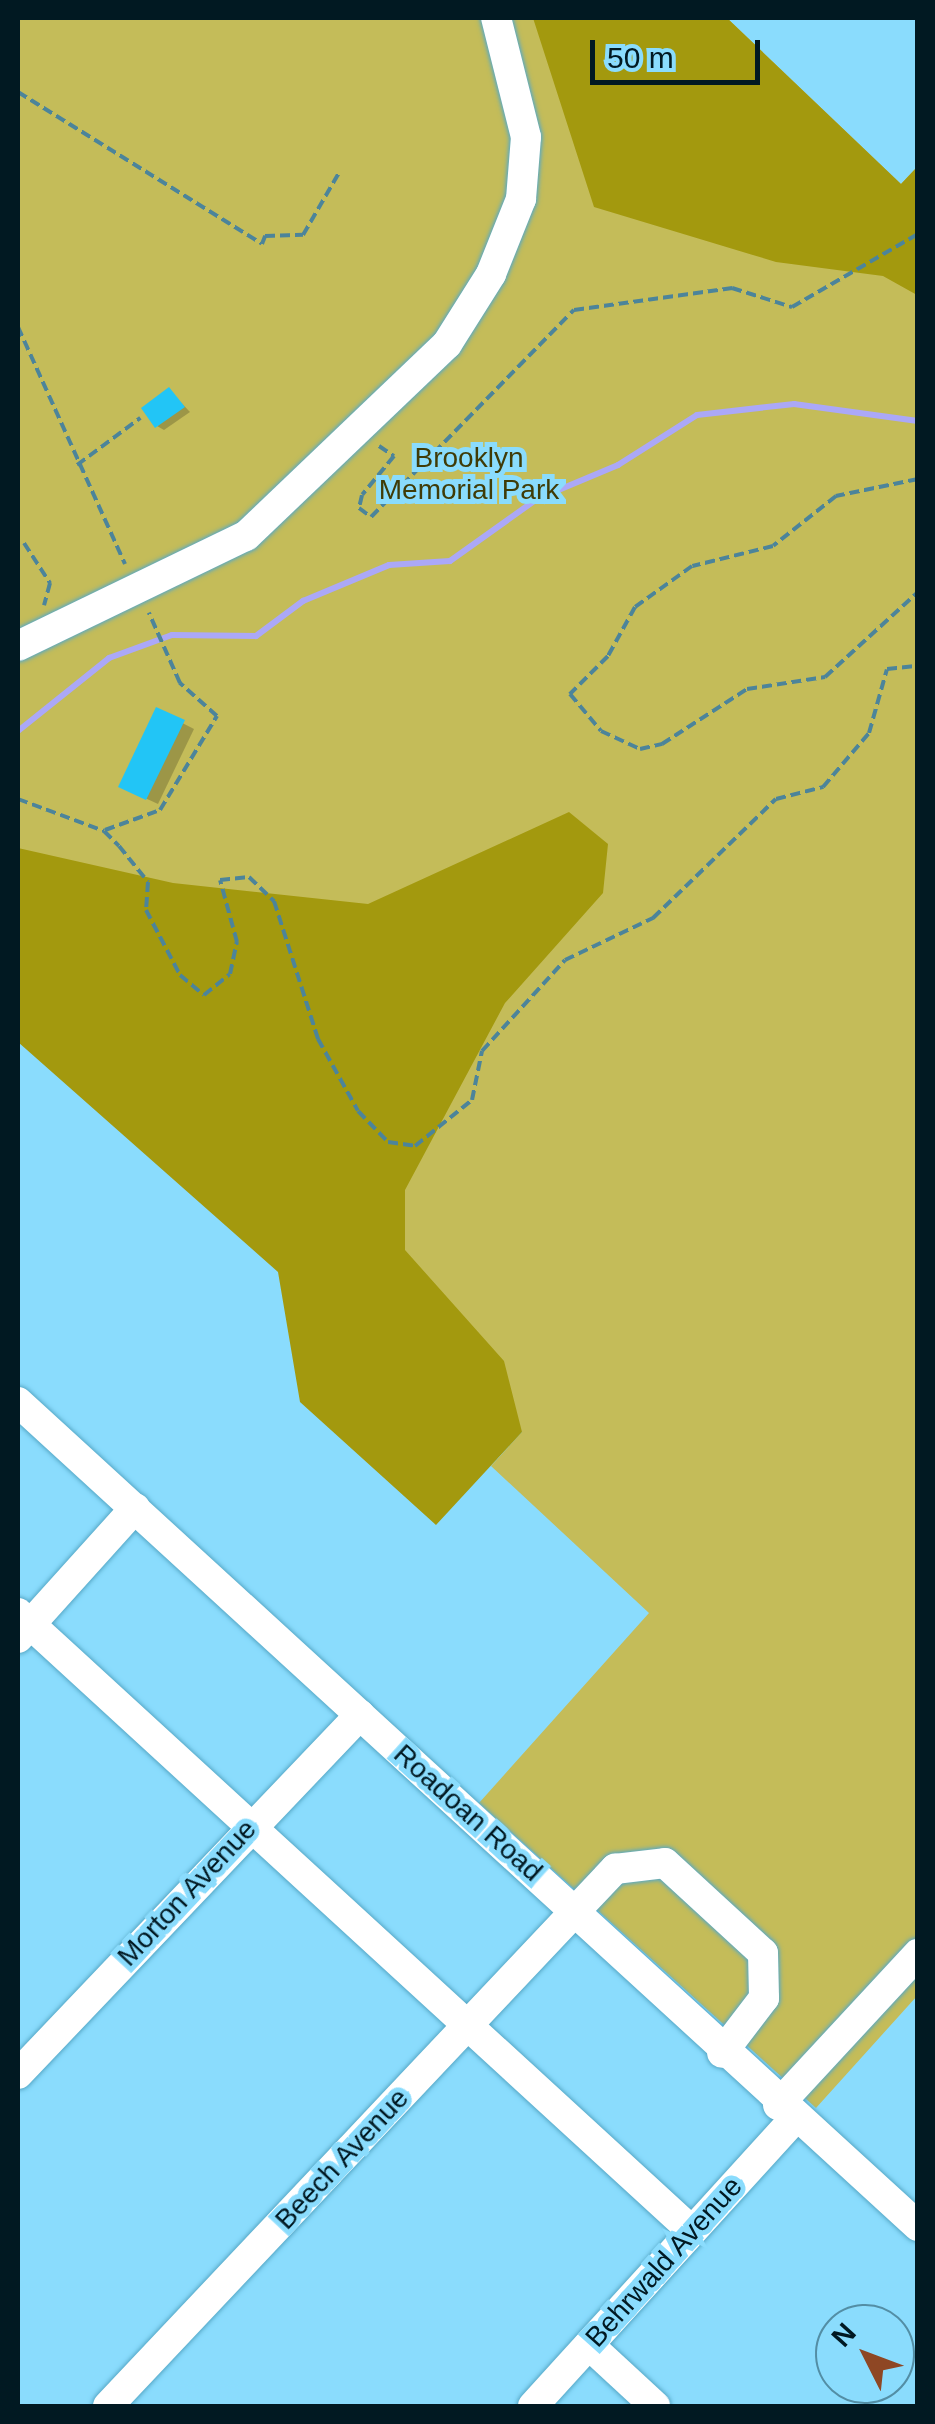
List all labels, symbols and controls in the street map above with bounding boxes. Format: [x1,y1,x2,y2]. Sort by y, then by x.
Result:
scale bar [595,20,765,82]
text: 50 m [607,41,674,74]
park label: Brooklyn Memorial Park [379,441,559,507]
street label: Roadoan Road [387,1737,549,1889]
street label: Morton Avenue [110,1812,264,1974]
street label: Beech Avenue [268,2081,416,2237]
street label: Behrwald Avenue [578,2169,750,2355]
north arrow [815,2304,915,2404]
text: N [826,2317,862,2353]

